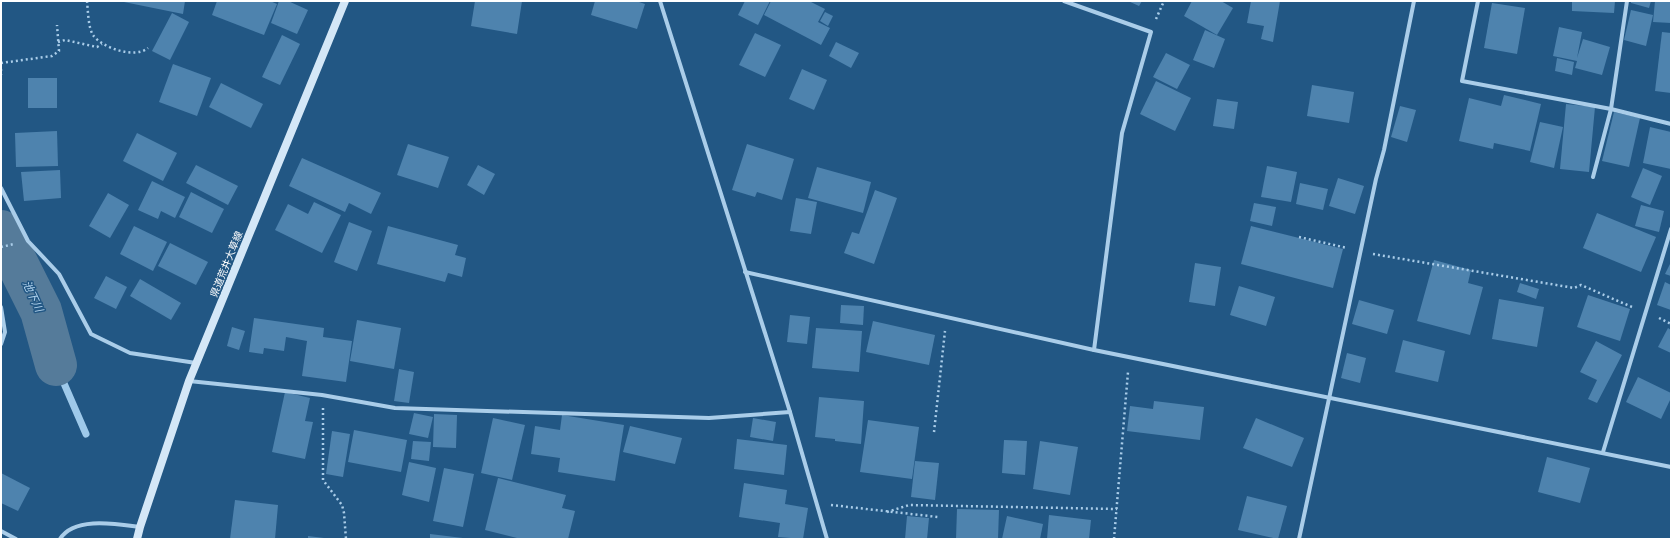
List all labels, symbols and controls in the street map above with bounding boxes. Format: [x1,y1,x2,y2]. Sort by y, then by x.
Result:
street label: 県道荒井大草線 [207,229,246,299]
water label: 池下川 [20,278,47,315]

